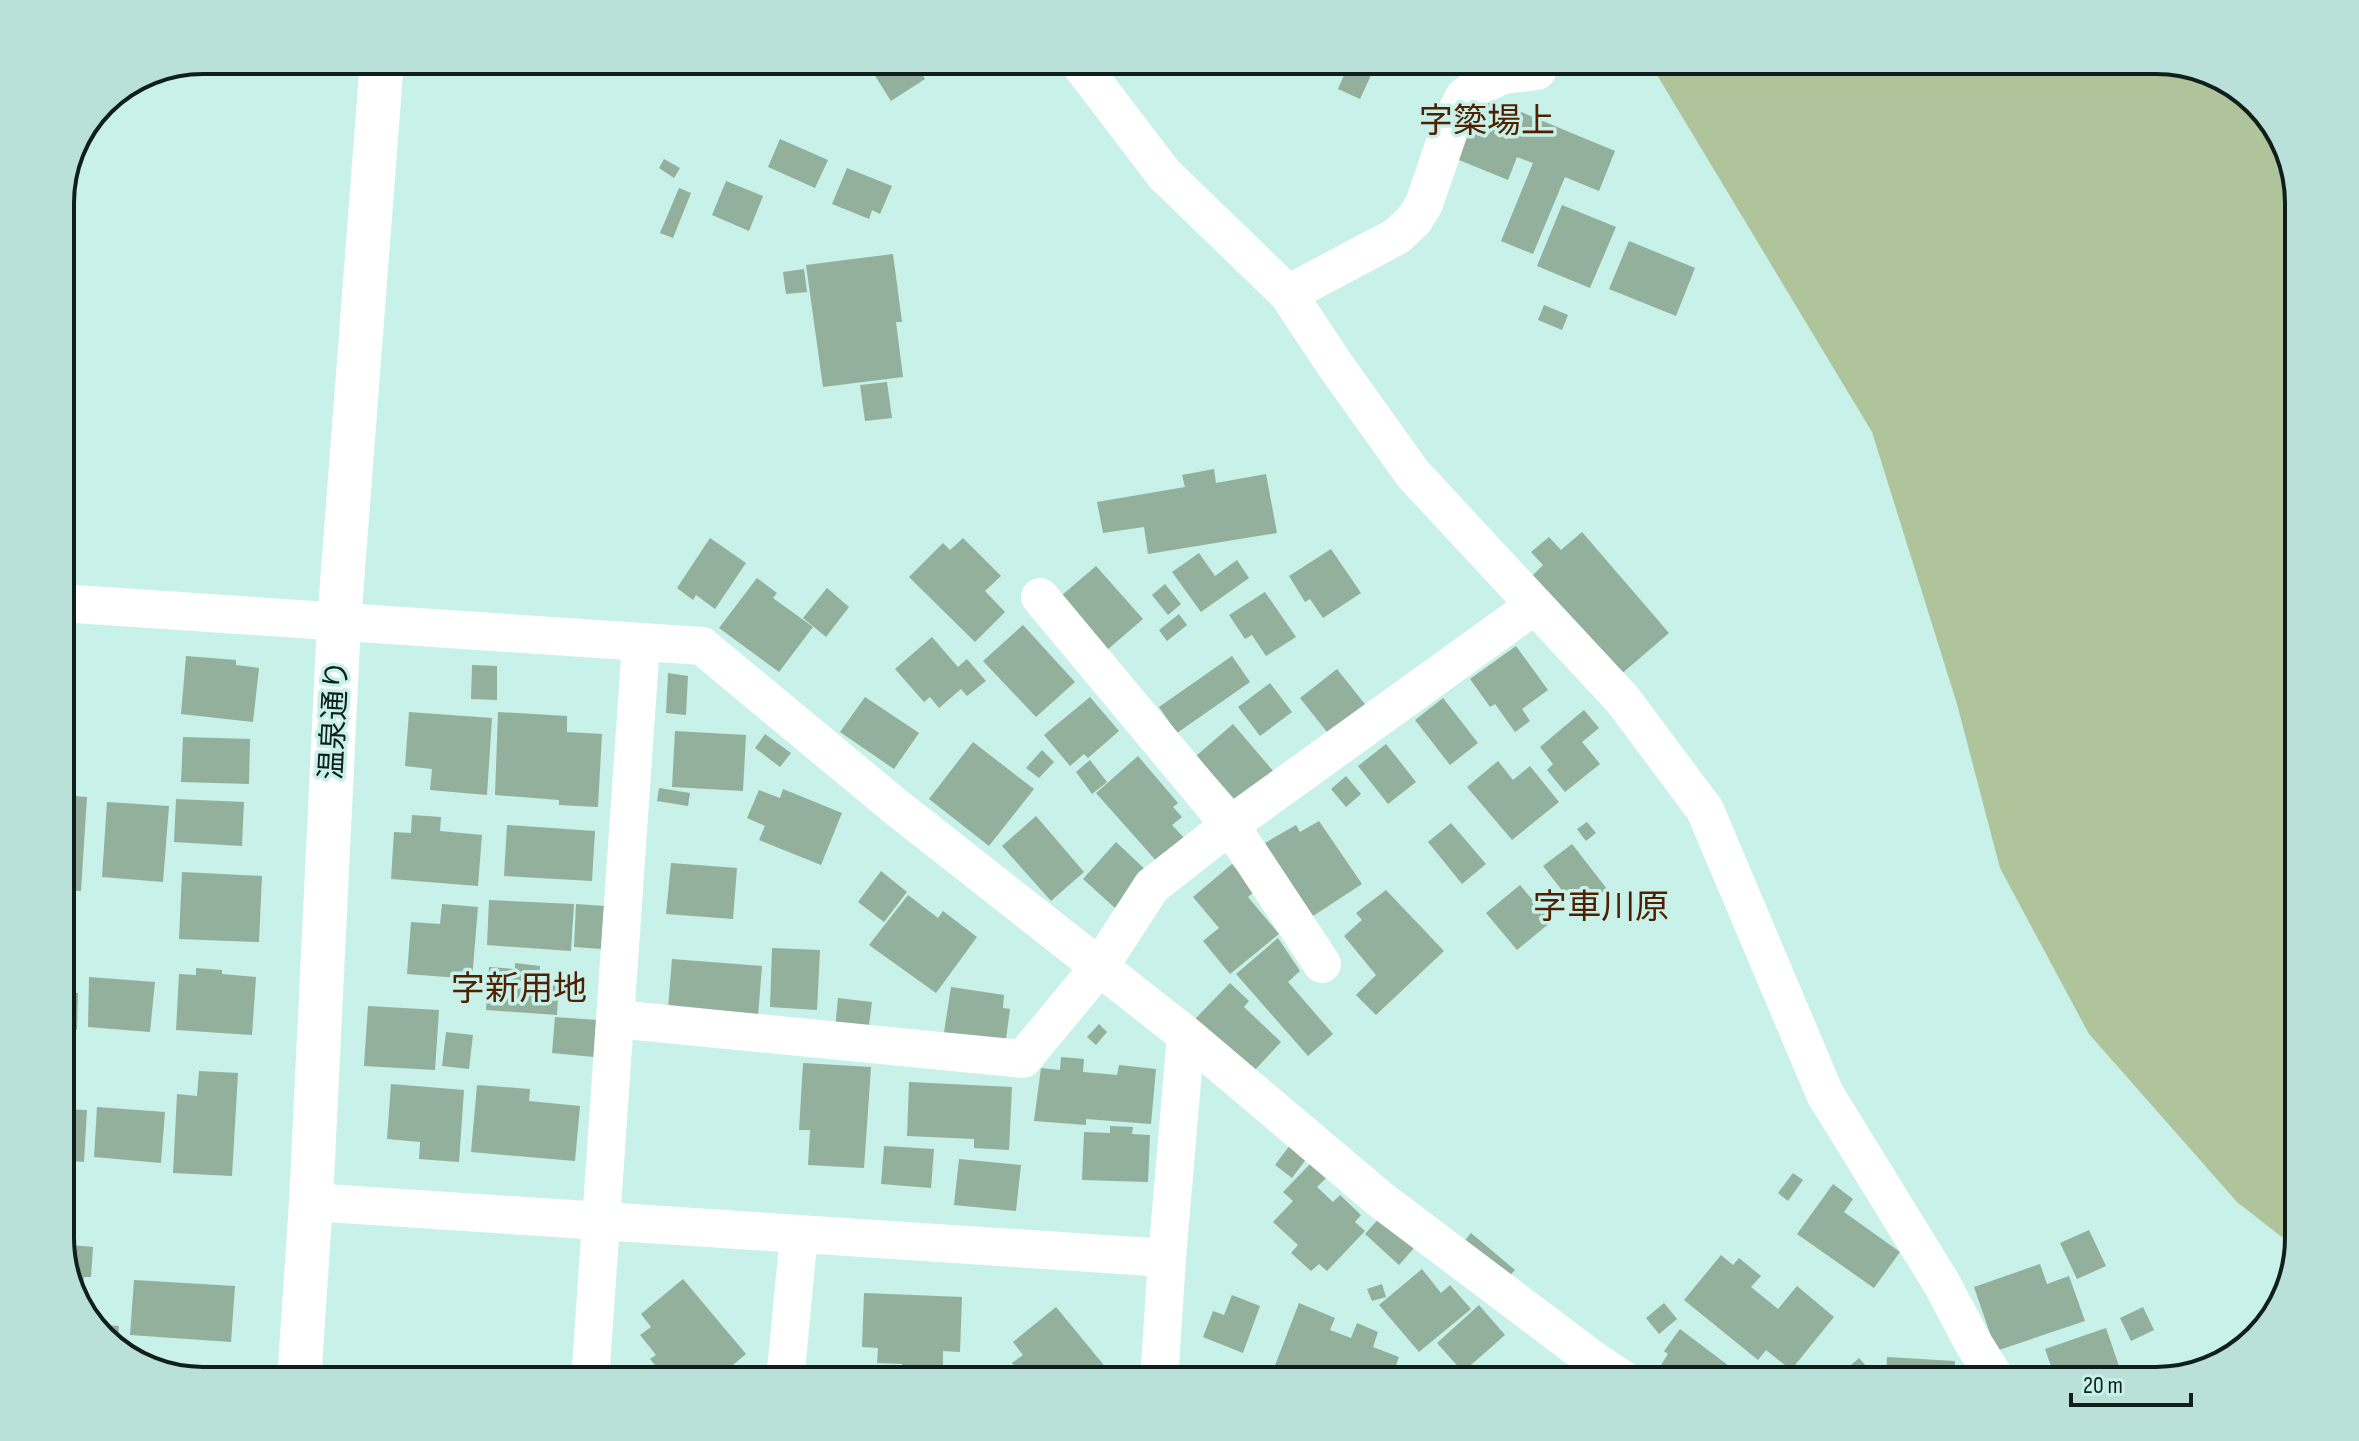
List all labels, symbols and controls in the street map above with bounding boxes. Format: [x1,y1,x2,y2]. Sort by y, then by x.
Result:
district label: 字簗場上 [1419,101,1555,142]
street label: 温泉通り [314,659,356,781]
district label: 字車川原 [1533,887,1669,928]
district label: 字新用地 [451,969,587,1010]
scale bar [2071,1357,2191,1407]
text: 20 m [2083,1371,2123,1400]

